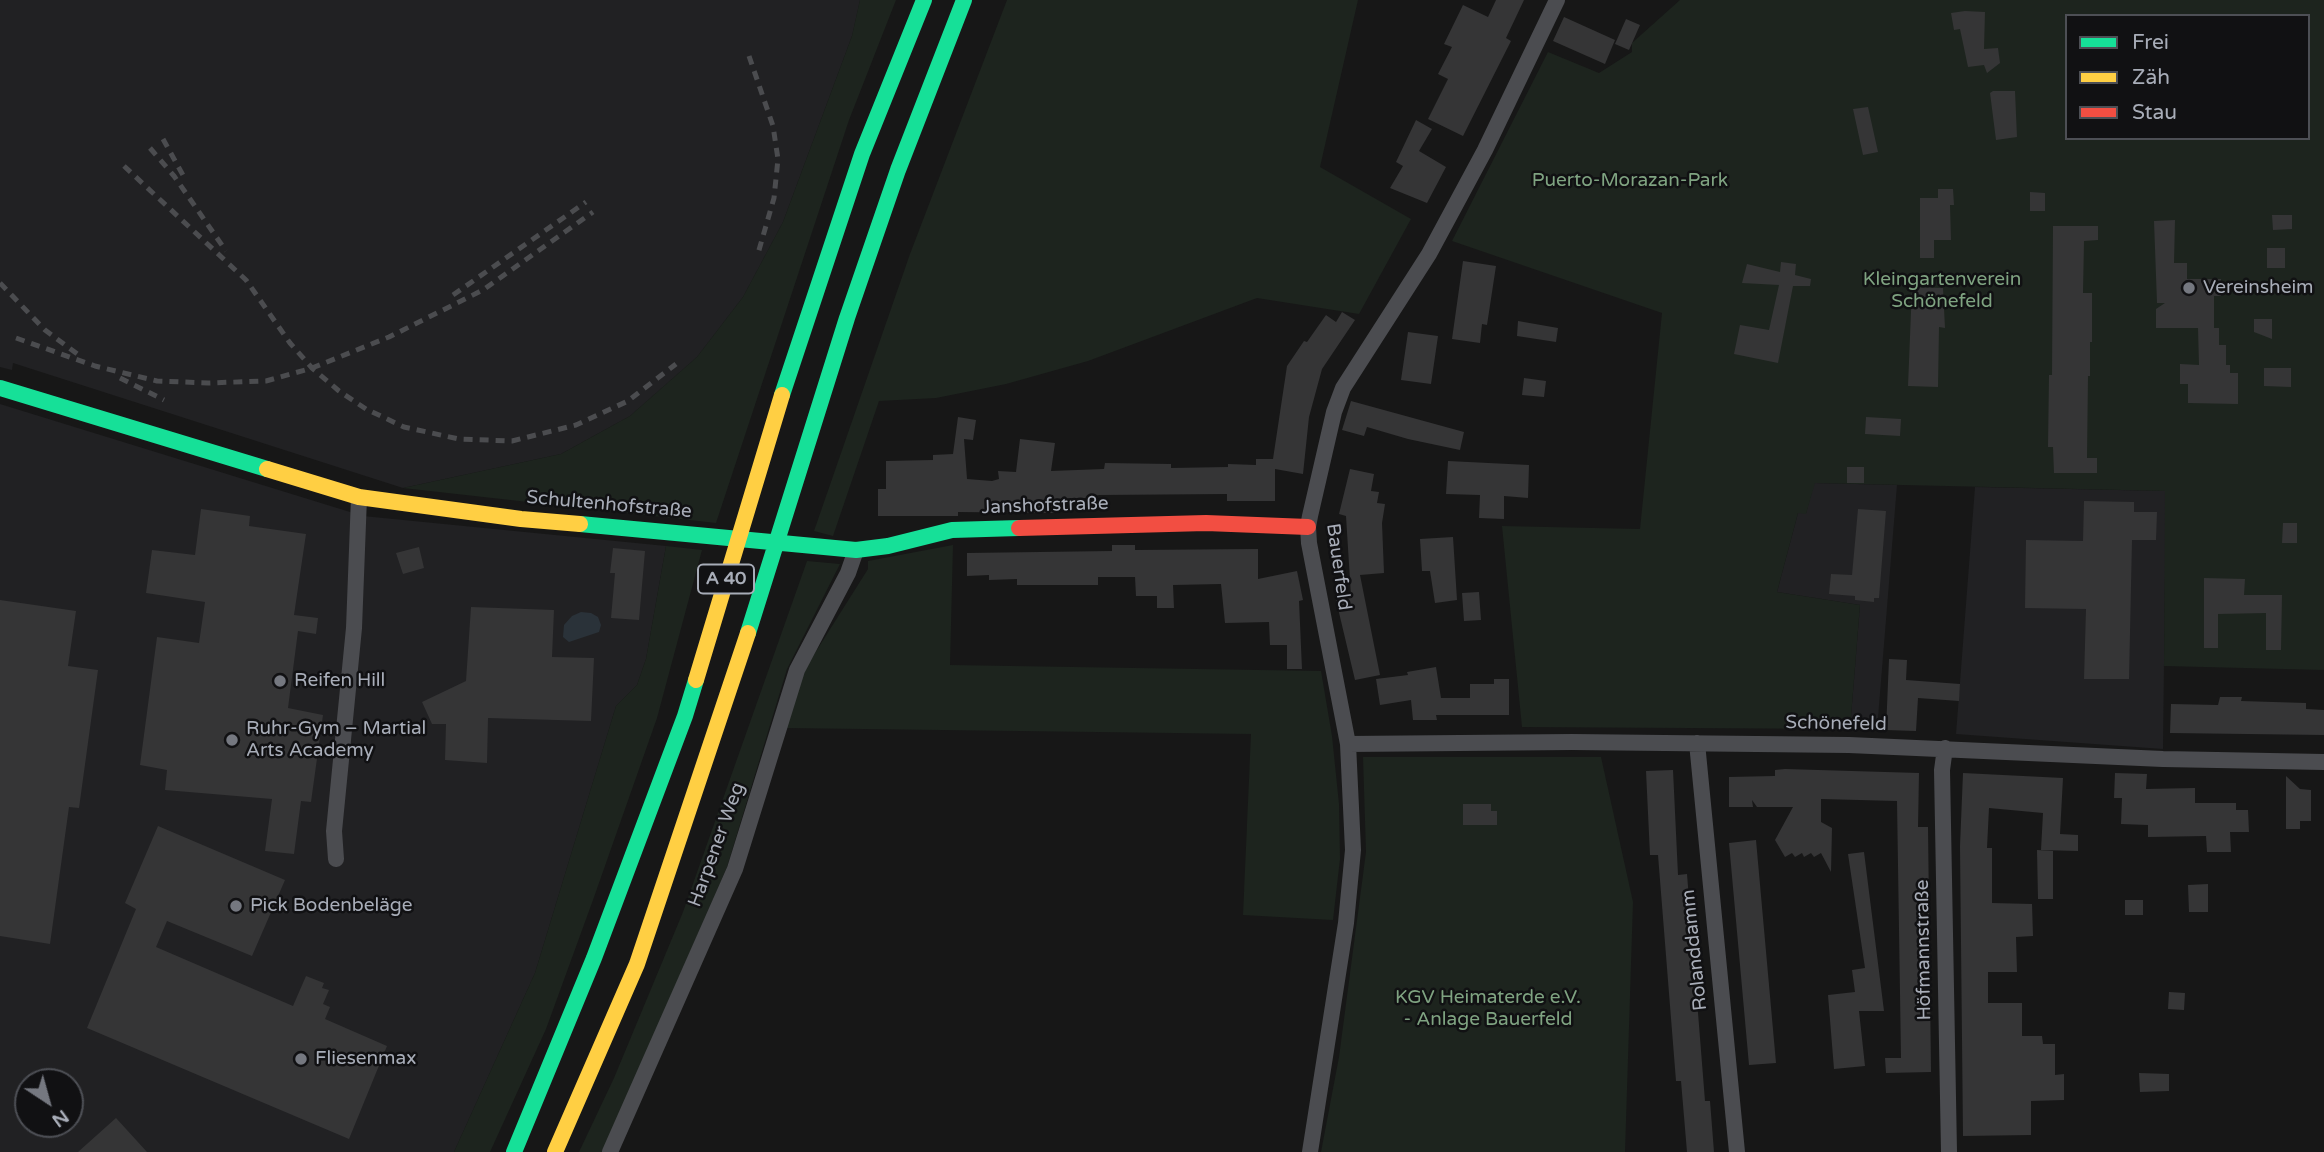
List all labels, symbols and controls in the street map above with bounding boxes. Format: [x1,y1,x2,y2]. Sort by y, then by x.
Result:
legend [2065,14,2310,140]
text: Frei [2132,30,2169,55]
text: Zäh [2132,65,2170,90]
text: Stau [2132,100,2177,125]
park label: Puerto-Morazan-Park [1532,170,1728,192]
park label: Kleingartenverein Schönefeld [1863,269,2021,313]
place label: Vereinsheim [2203,277,2314,299]
marker: Vereinsheim [2181,280,2197,296]
street label: Schultenhofstraße [525,486,693,524]
street label: Janshofstraße [981,492,1109,520]
street label: Bauerfeld [1321,522,1355,612]
road number: A 40 [698,564,754,594]
place label: Reifen Hill [294,670,385,692]
marker: Reifen Hill [272,673,288,689]
street label: Schönefeld [1785,712,1887,736]
place label: Ruhr-Gym – Martial Arts Academy [246,718,426,762]
marker: Ruhr-Gym – Martial Arts Academy [224,732,240,748]
street label: Harpener Weg [684,780,750,910]
street label: Höfmannstraße [1911,880,1937,1020]
street label: Rolanddamm [1677,888,1713,1012]
place label: Pick Bodenbeläge [250,895,413,917]
marker: Pick Bodenbeläge [228,898,244,914]
park label: KGV Heimaterde e.V. - Anlage Bauerfeld [1395,987,1581,1031]
place label: Fliesenmax [315,1048,416,1070]
marker: Fliesenmax [293,1051,309,1067]
north arrow [14,1068,84,1138]
text: N [48,1105,73,1132]

